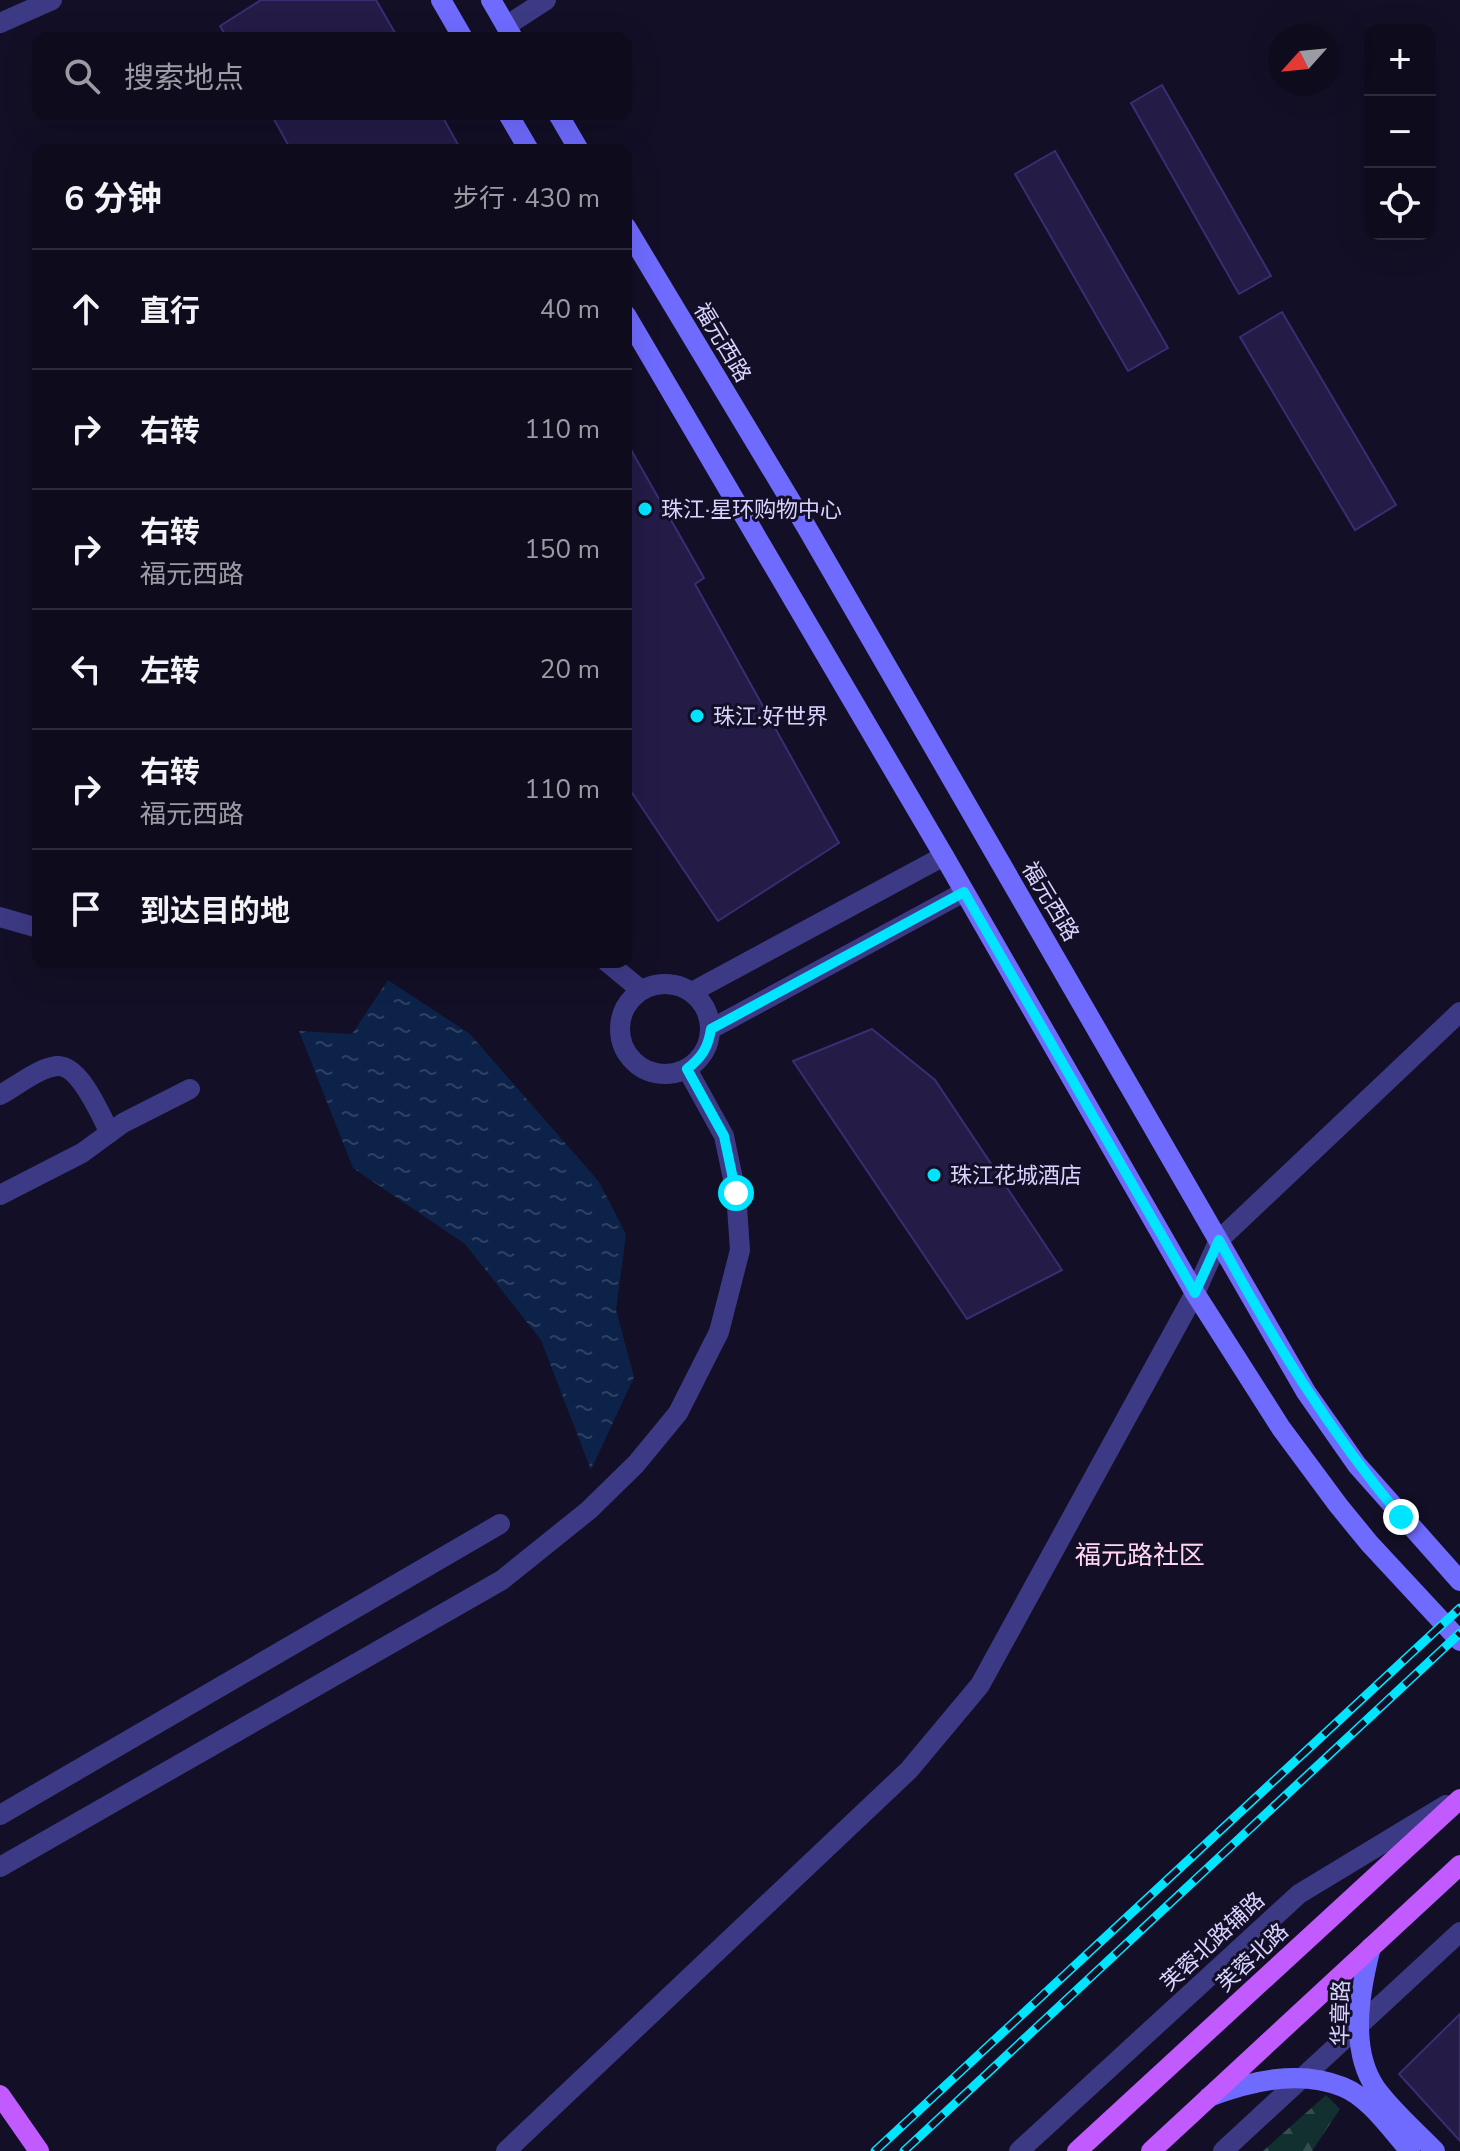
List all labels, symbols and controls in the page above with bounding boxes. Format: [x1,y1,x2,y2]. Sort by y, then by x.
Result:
north arrow [1268,24,1340,96]
map controls [1364,24,1436,240]
button: + [1364,24,1436,96]
search box [32,32,632,120]
icon: search [60,54,104,98]
text: 搜索地点 [124,58,244,99]
button: − [1364,96,1436,168]
button: locate [1364,168,1436,240]
text: 6 分钟 [64,176,162,222]
text: 步行 · 430 m [453,181,600,216]
icon: ahead [64,287,108,331]
text: 直行 [140,291,200,332]
text: 40 m [540,292,600,327]
street label: 福元西路 [687,297,758,388]
icon: right [64,407,108,451]
text: 右转 [140,411,200,452]
text: 110 m [524,412,600,447]
place label: 珠江·星环购物中心 [661,495,842,525]
marker: 珠江·星环购物中心 [636,500,654,518]
text: 右转 [140,512,200,553]
icon: right [64,527,108,571]
text: 150 m [524,532,600,567]
text: 福元西路 [140,557,244,592]
icon: left [64,647,108,691]
text: 左转 [140,651,200,692]
text: 20 m [540,652,600,687]
place label: 珠江·好世界 [713,702,828,732]
marker: 珠江·好世界 [688,707,706,725]
text: 右转 [140,752,200,793]
icon: right [64,767,108,811]
text: 110 m [524,772,600,807]
text: 福元西路 [140,797,244,832]
street label: 福元西路 [1015,856,1086,947]
icon: arrive [64,887,108,931]
text: 到达目的地 [140,891,290,932]
place label: 珠江花城酒店 [950,1161,1082,1191]
marker: 珠江花城酒店 [925,1166,943,1184]
route start [718,1175,754,1211]
route end [1383,1499,1419,1535]
district label: 福元路社区 [1075,1538,1205,1573]
street label: 芙蓉北路辅路 [1155,1886,1269,1996]
street label: 芙蓉北路 [1211,1917,1293,1997]
street label: 华章路 [1325,1980,1357,2046]

